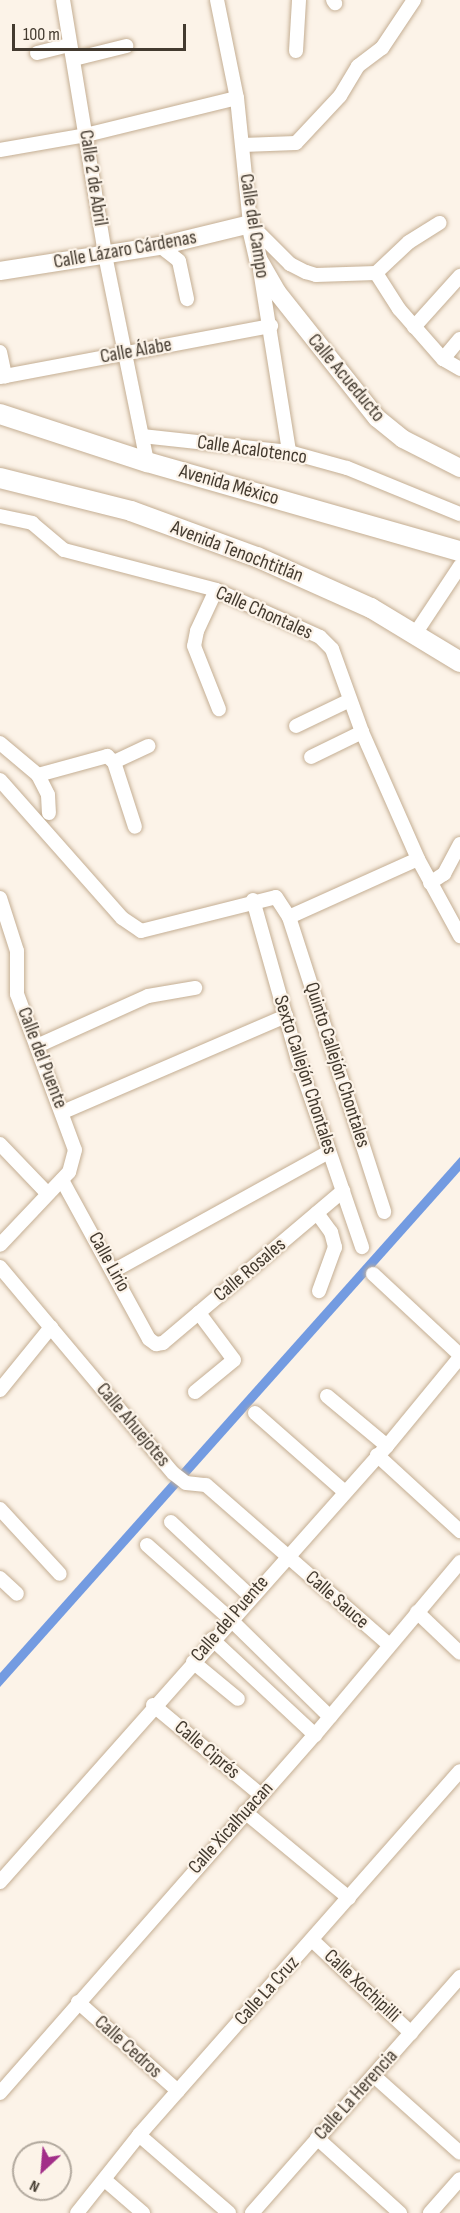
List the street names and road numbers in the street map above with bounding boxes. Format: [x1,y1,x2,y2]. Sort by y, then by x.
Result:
street label: Calle 2 de Abril [74,128,112,228]
street label: Calle del Campo [234,172,274,280]
street label: Calle Lázaro Cárdenas [52,226,198,274]
street label: Calle Acueducto [302,329,390,427]
street label: Calle Álabe [98,333,174,369]
street label: Calle Acalotenco [195,430,309,470]
street label: Avenida México [176,459,282,511]
street label: Avenida Tenochtitlán [167,516,307,588]
street label: Calle Chontales [212,581,316,645]
street label: Quinto Callejón Chontales [299,979,375,1151]
street label: Sexto Callejón Chontales [268,993,342,1157]
street label: Calle del Puente [12,1004,72,1112]
street label: Calle Lirio [83,1228,135,1296]
street label: Calle Rosales [209,1233,291,1307]
street label: Calle Ahuejotes [91,1378,175,1472]
street label: Calle Sauce [300,1566,374,1634]
street label: Calle del Puente [186,1571,274,1667]
street label: Calle Ciprés [169,1716,245,1784]
street label: Calle Xicalhuacan [183,1777,279,1879]
street label: Calle Xochipilli [319,1945,405,2027]
street label: Calle La Cruz [230,1951,304,2031]
street label: Calle Cedros [89,2010,167,2084]
street label: Calle La Herencia [309,2045,403,2145]

